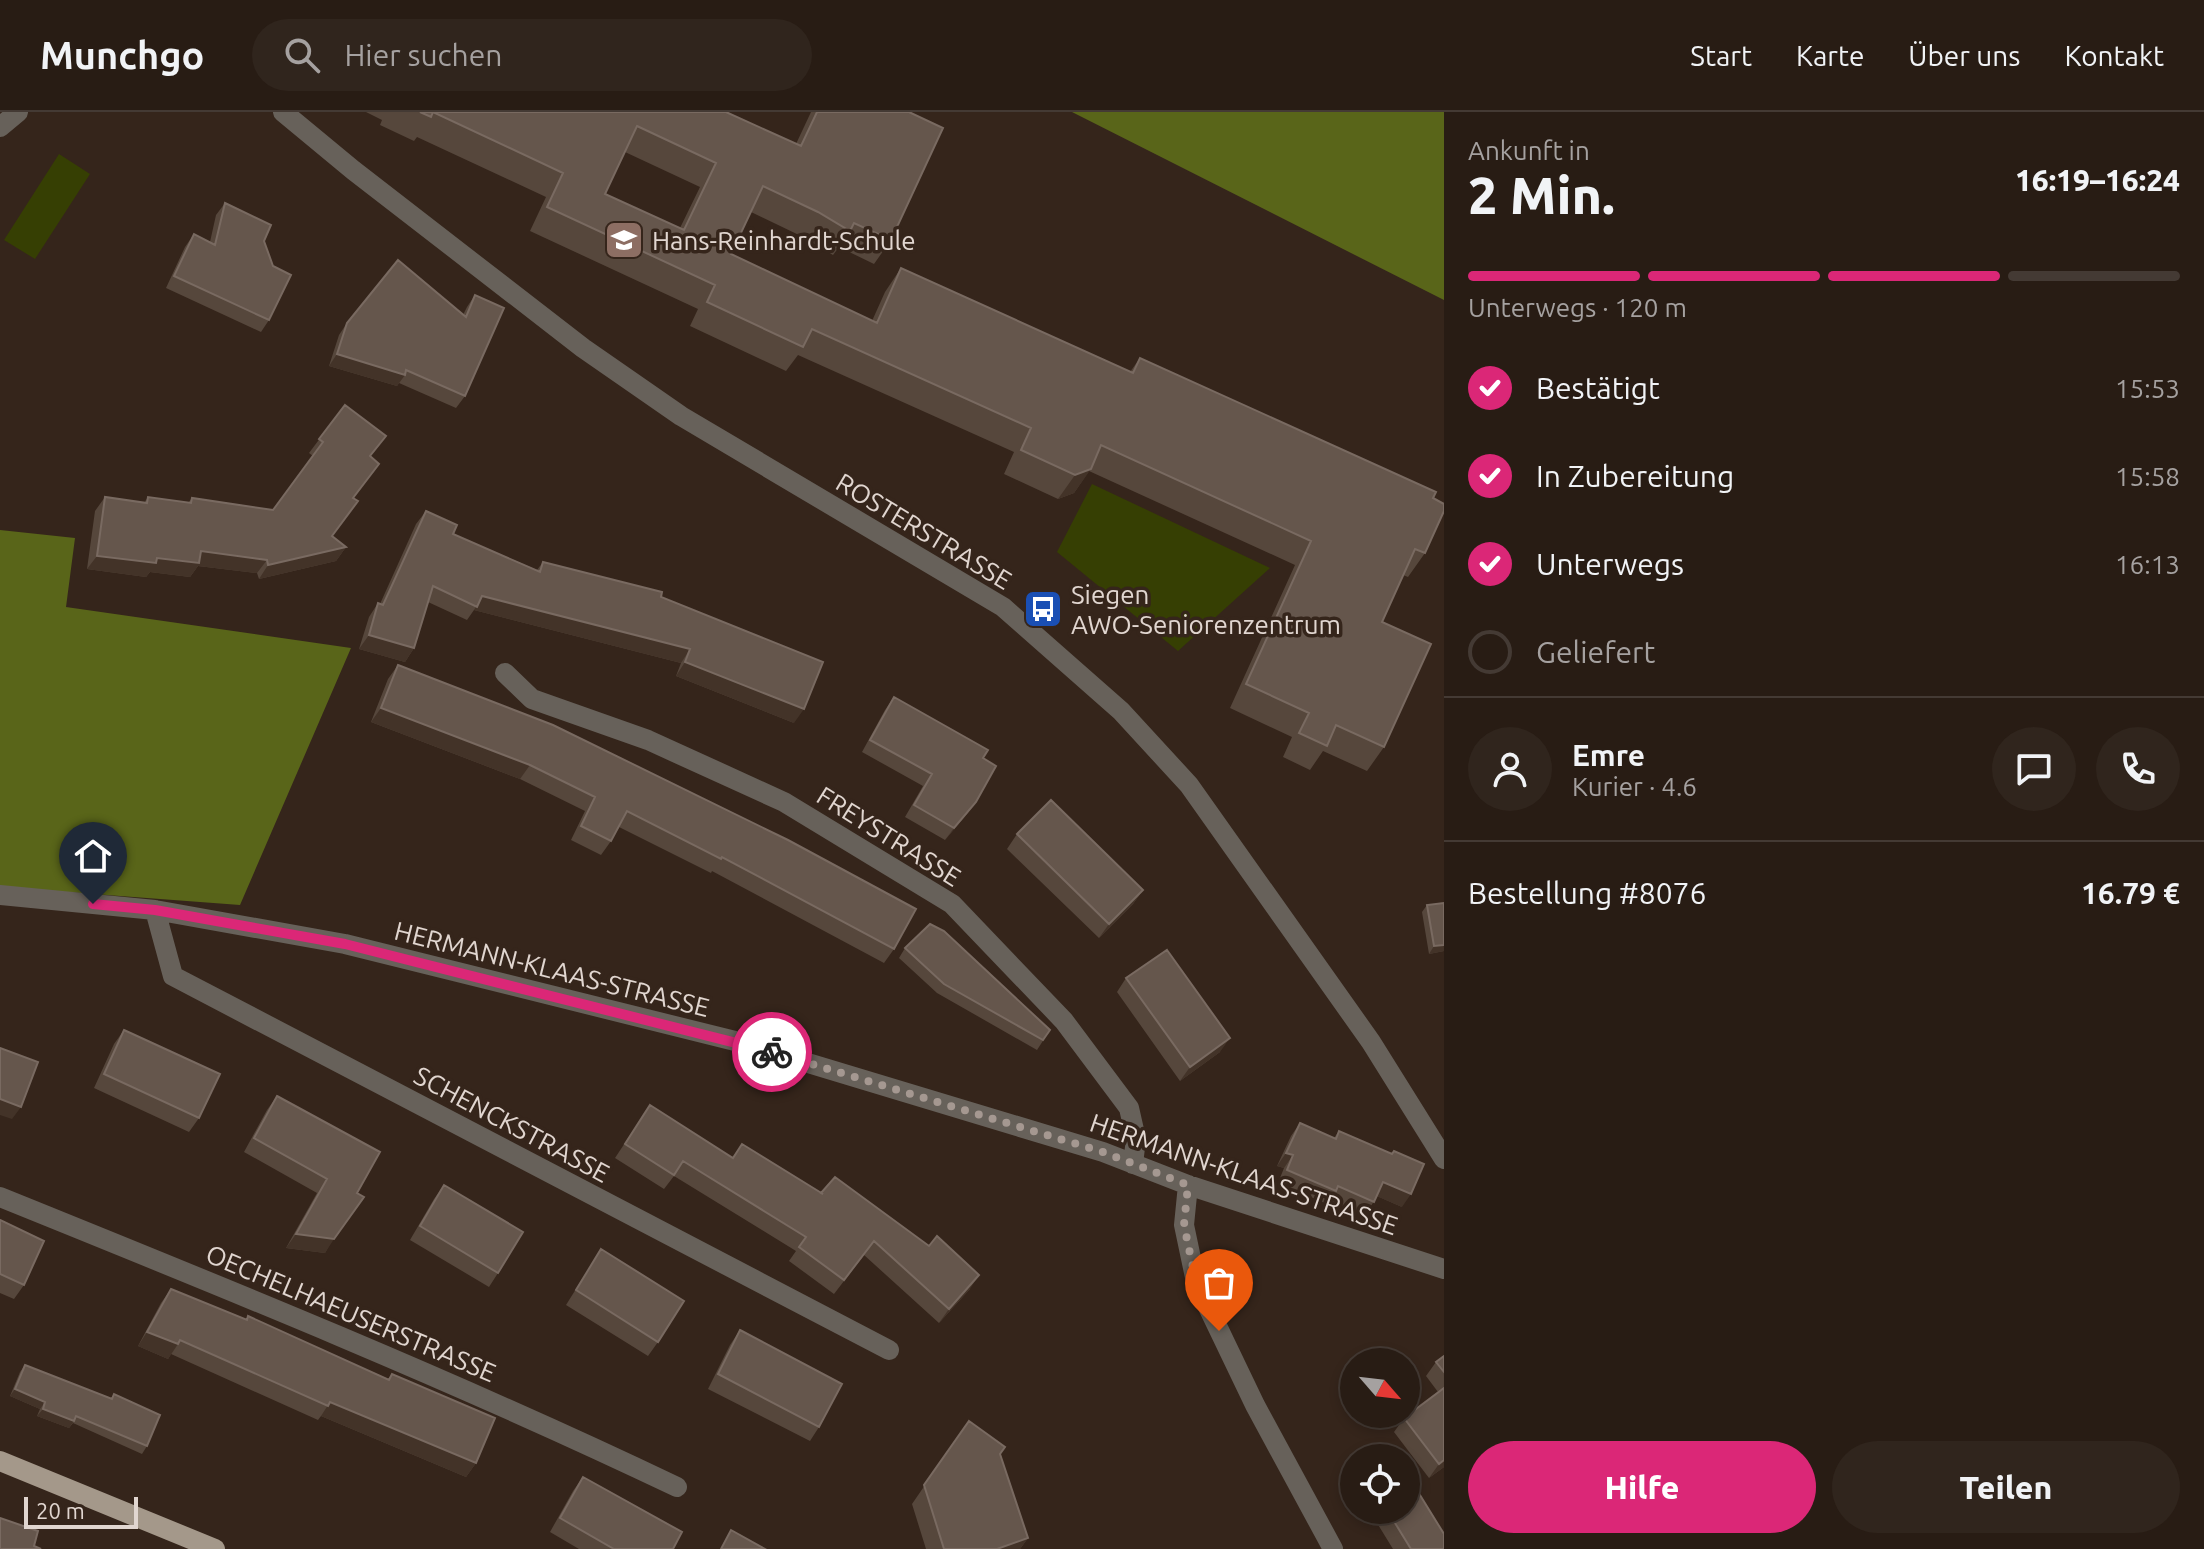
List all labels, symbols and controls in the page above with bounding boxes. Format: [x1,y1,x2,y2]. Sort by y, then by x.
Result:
search box [252,19,812,91]
icon: search [280,33,324,77]
text: Munchgo [40,34,204,76]
text: Hier suchen [344,38,502,72]
text: Start [1690,40,1752,71]
text: Karte [1796,40,1864,71]
text: Über uns [1908,40,2020,71]
text: Kontakt [2064,40,2164,71]
text: Ankunft in [1468,136,1590,165]
text: 16:19–16:24 [2015,163,2180,197]
text: 2 Min. [1468,166,1615,224]
school or university icon: Hans-Reinhardt-Schule [603,219,645,261]
place label: Hans-Reinhardt-Schule [652,226,916,255]
text: Unterwegs · 120 m [1468,293,1687,322]
icon: check [1468,366,1512,410]
text: Bestätigt [1536,371,1660,405]
text: 15:53 [2115,374,2180,403]
icon: check [1468,454,1512,498]
text: In Zubereitung [1536,459,1734,493]
text: 15:58 [2115,462,2180,491]
street label: ROSTERSTRASSE [831,467,1017,595]
icon: check [1468,542,1512,586]
text: Unterwegs [1536,547,1684,581]
text: 16:13 [2115,550,2180,579]
place label: Siegen AWO-Seniorenzentrum [1071,580,1341,639]
bus stop icon: Siegen AWO-Seniorenzentrum [1022,588,1064,630]
text: Geliefert [1536,635,1655,669]
button: person [1468,727,1552,811]
button: chat [1992,727,2076,811]
button: phone [2096,727,2180,811]
text: Emre [1572,738,1645,772]
text: Kurier · 4.6 [1572,772,1697,801]
street label: FREYSTRASSE [812,780,966,892]
pin [59,822,127,904]
icon: home [71,834,115,878]
text: Bestellung #8076 [1468,876,1706,910]
text: 16.79 € [2081,876,2180,910]
street label: HERMANN-KLAAS-STRASSE [392,916,712,1022]
courier [732,1012,812,1092]
icon: bike [750,1030,794,1074]
street label: SCHENCKSTRASSE [410,1060,614,1188]
street label: HERMANN-KLAAS-STRASSE [1086,1108,1402,1240]
street label: OECHELHAEUSERSTRASSE [202,1239,500,1387]
pin [1185,1249,1253,1331]
icon: bag [1197,1261,1241,1305]
north arrow [1340,1348,1420,1428]
map controls [1340,1348,1420,1524]
button: Hilfe [1468,1441,1816,1533]
button: Teilen [1832,1441,2180,1533]
button: locate [1340,1444,1420,1524]
scale bar [24,1493,138,1529]
text: 20 m [36,1498,85,1523]

